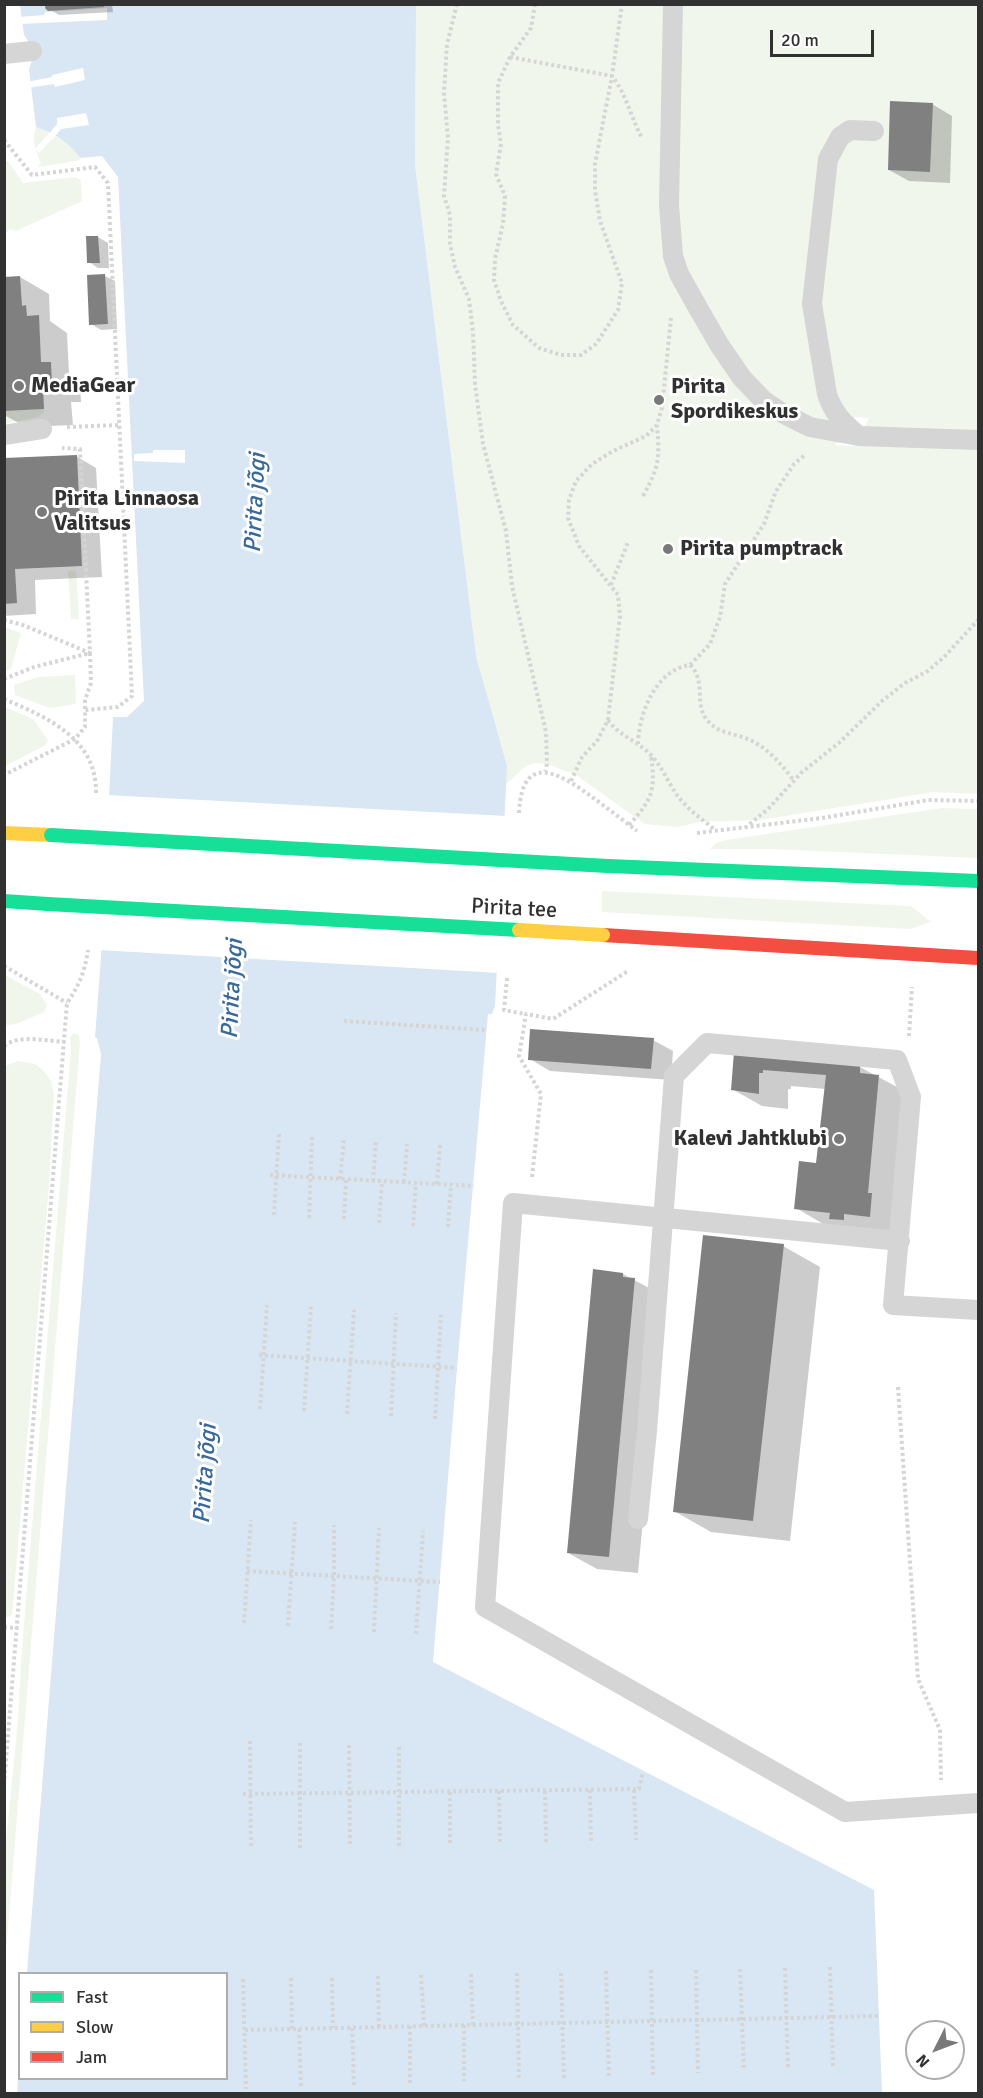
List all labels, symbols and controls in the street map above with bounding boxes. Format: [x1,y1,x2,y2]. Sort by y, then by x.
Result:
scale bar [773,18,876,56]
text: 20 m [781,29,819,51]
place label: MediaGear [31,373,135,399]
place label: Pirita Spordikeskus [671,374,798,426]
marker: MediaGear [12,379,26,393]
marker: Pirita Spordikeskus [652,393,666,407]
water label: Pirita jõgi [239,452,273,554]
place label: Pirita Linnaosa Valitsus [54,486,199,538]
marker: Pirita Linnaosa Valitsus [35,505,49,519]
place label: Pirita pumptrack [680,536,843,562]
marker: Pirita pumptrack [661,542,675,556]
street label: Pirita tee [470,894,558,924]
water label: Pirita jõgi [216,938,250,1040]
place label: Kalevi Jahtklubi [674,1126,827,1152]
marker: Kalevi Jahtklubi [832,1132,846,1146]
water label: Pirita jõgi [188,1423,224,1525]
legend [18,1972,228,2080]
text: Fast [76,1986,108,2008]
text: Slow [76,2016,113,2038]
north arrow [905,2020,965,2080]
text: Jam [76,2046,107,2068]
text: N [912,2050,934,2072]

